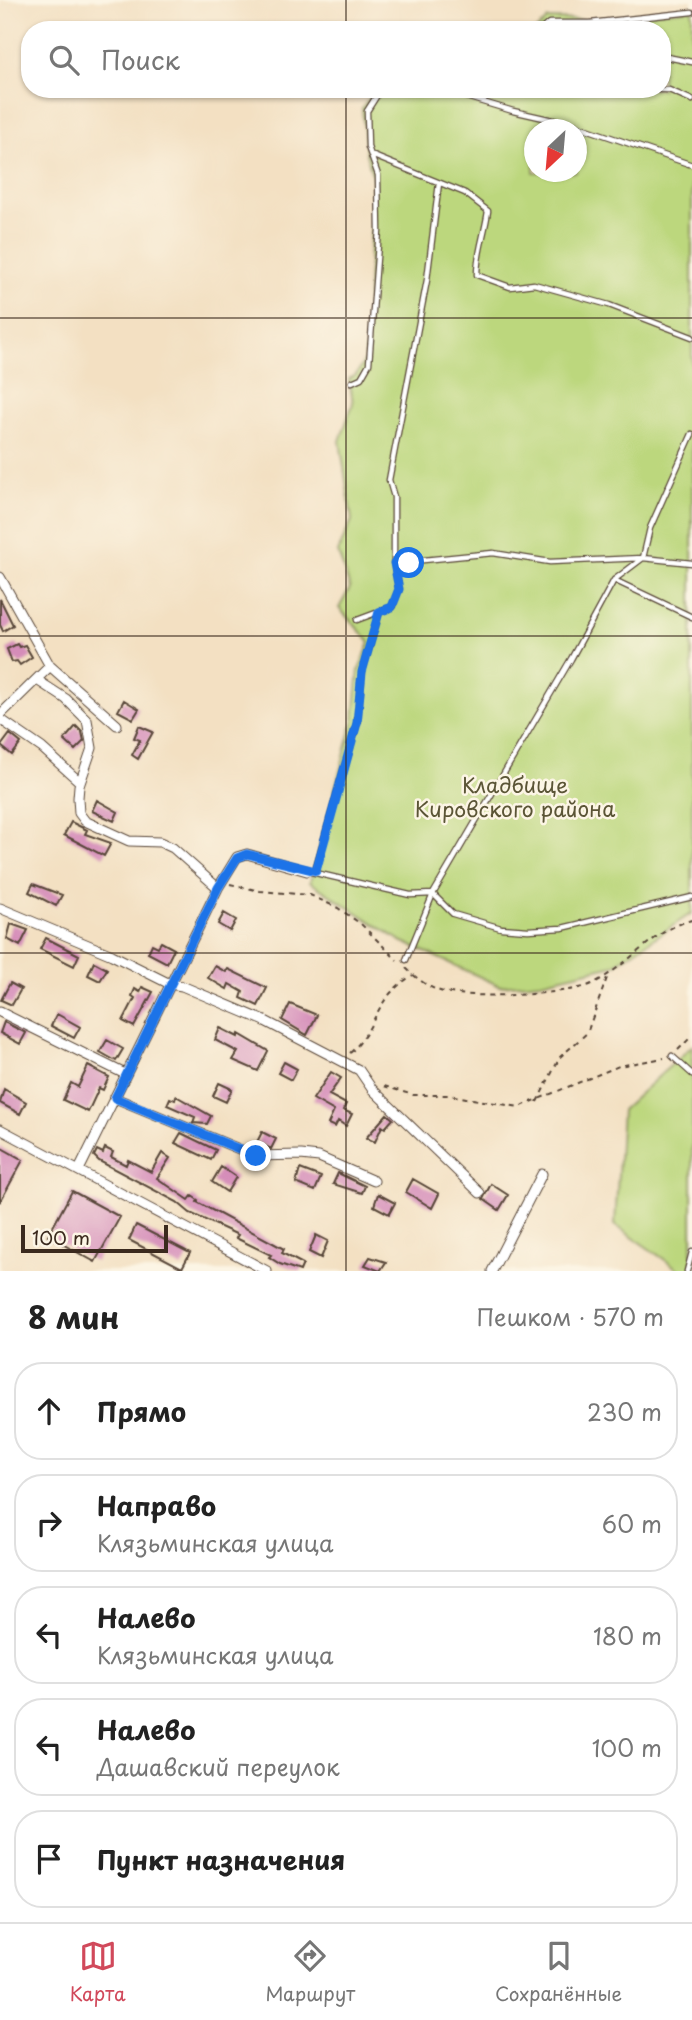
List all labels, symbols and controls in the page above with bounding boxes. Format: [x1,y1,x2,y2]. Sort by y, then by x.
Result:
search box [21,21,671,98]
text: Поиск [101,40,180,79]
icon: search [45,41,83,79]
north arrow [524,119,587,182]
route start [393,547,424,578]
park label: Кладбище Кировского района [415,768,615,824]
route end [240,1140,271,1171]
scale bar [21,1222,168,1254]
text: 100 m [32,1223,90,1251]
text: 8 мин [28,1294,119,1339]
text: Пешком · 570 m [476,1299,664,1334]
icon: ahead [30,1392,68,1430]
text: Прямо [97,1392,186,1431]
text: 230 m [587,1394,662,1429]
text: Направо [97,1486,216,1525]
icon: right [30,1504,68,1542]
text: 60 m [602,1506,662,1541]
text: Клязьминская улица [97,1525,333,1560]
text: Налево [97,1598,195,1637]
icon: left [30,1616,68,1654]
text: 180 m [593,1618,662,1653]
text: Клязьминская улица [97,1637,333,1672]
text: Налево [97,1710,195,1749]
icon: left [30,1728,68,1766]
text: 100 m [592,1730,662,1765]
text: Дашавский переулок [97,1749,340,1784]
icon: arrive [30,1840,68,1878]
text: Пункт назначения [97,1840,345,1879]
tab: Карта [70,1937,126,2007]
tab: Маршрут [265,1937,355,2007]
tab: Сохранённые [495,1937,622,2007]

